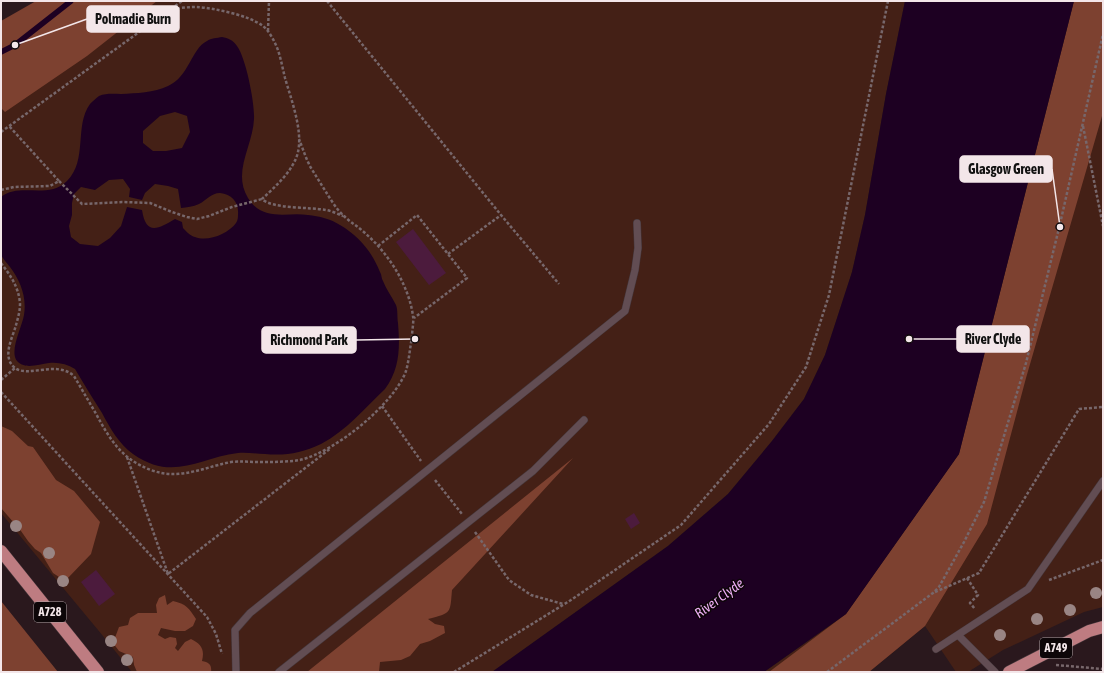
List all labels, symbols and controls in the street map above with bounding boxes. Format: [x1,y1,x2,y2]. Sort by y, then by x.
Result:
callout: Polmadie Burn [87,6,179,32]
text: Polmadie Burn [95,11,171,27]
callout: Glasgow Green [960,156,1052,182]
text: Glasgow Green [968,161,1044,177]
callout: River Clyde [957,326,1029,352]
callout: Richmond Park [262,327,356,353]
text: River Clyde [965,331,1021,347]
text: Richmond Park [270,332,349,348]
water label: River Clyde [691,575,747,621]
road number: A728 [34,602,66,622]
road number: A749 [1040,638,1072,658]

